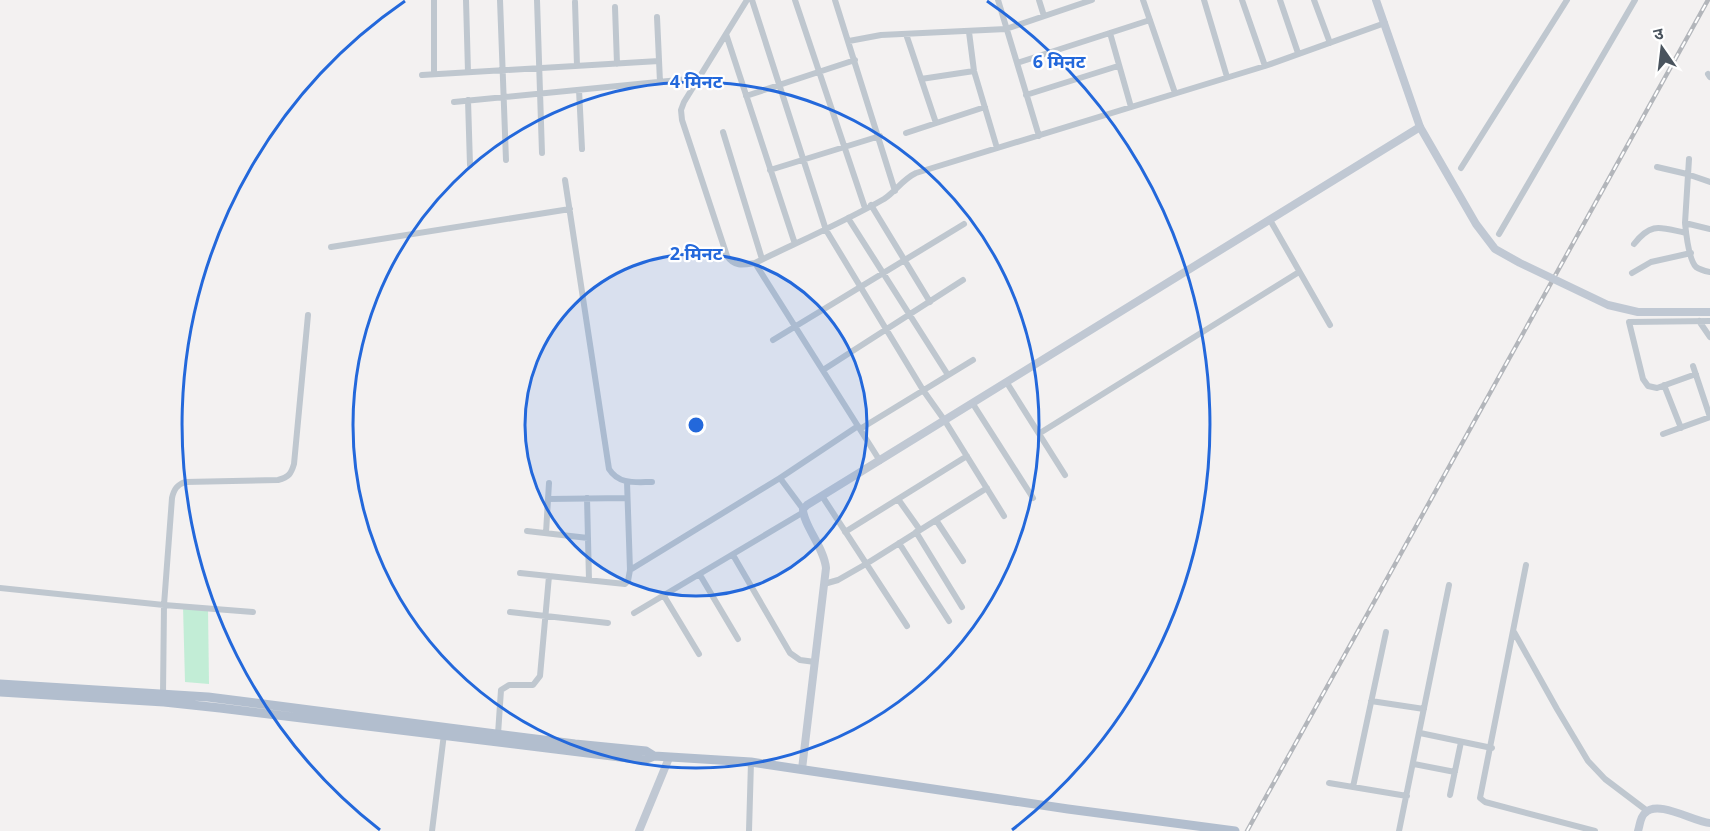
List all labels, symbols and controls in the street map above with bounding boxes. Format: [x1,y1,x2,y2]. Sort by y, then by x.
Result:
north arrow [1632,18,1692,78]
text: उ [1651,21,1666,45]
text: 6 मिनट [1033,49,1086,73]
text: 4 मिनट [670,69,723,93]
text: 2 मिनट [670,241,723,265]
centre of rings [686,415,706,435]

